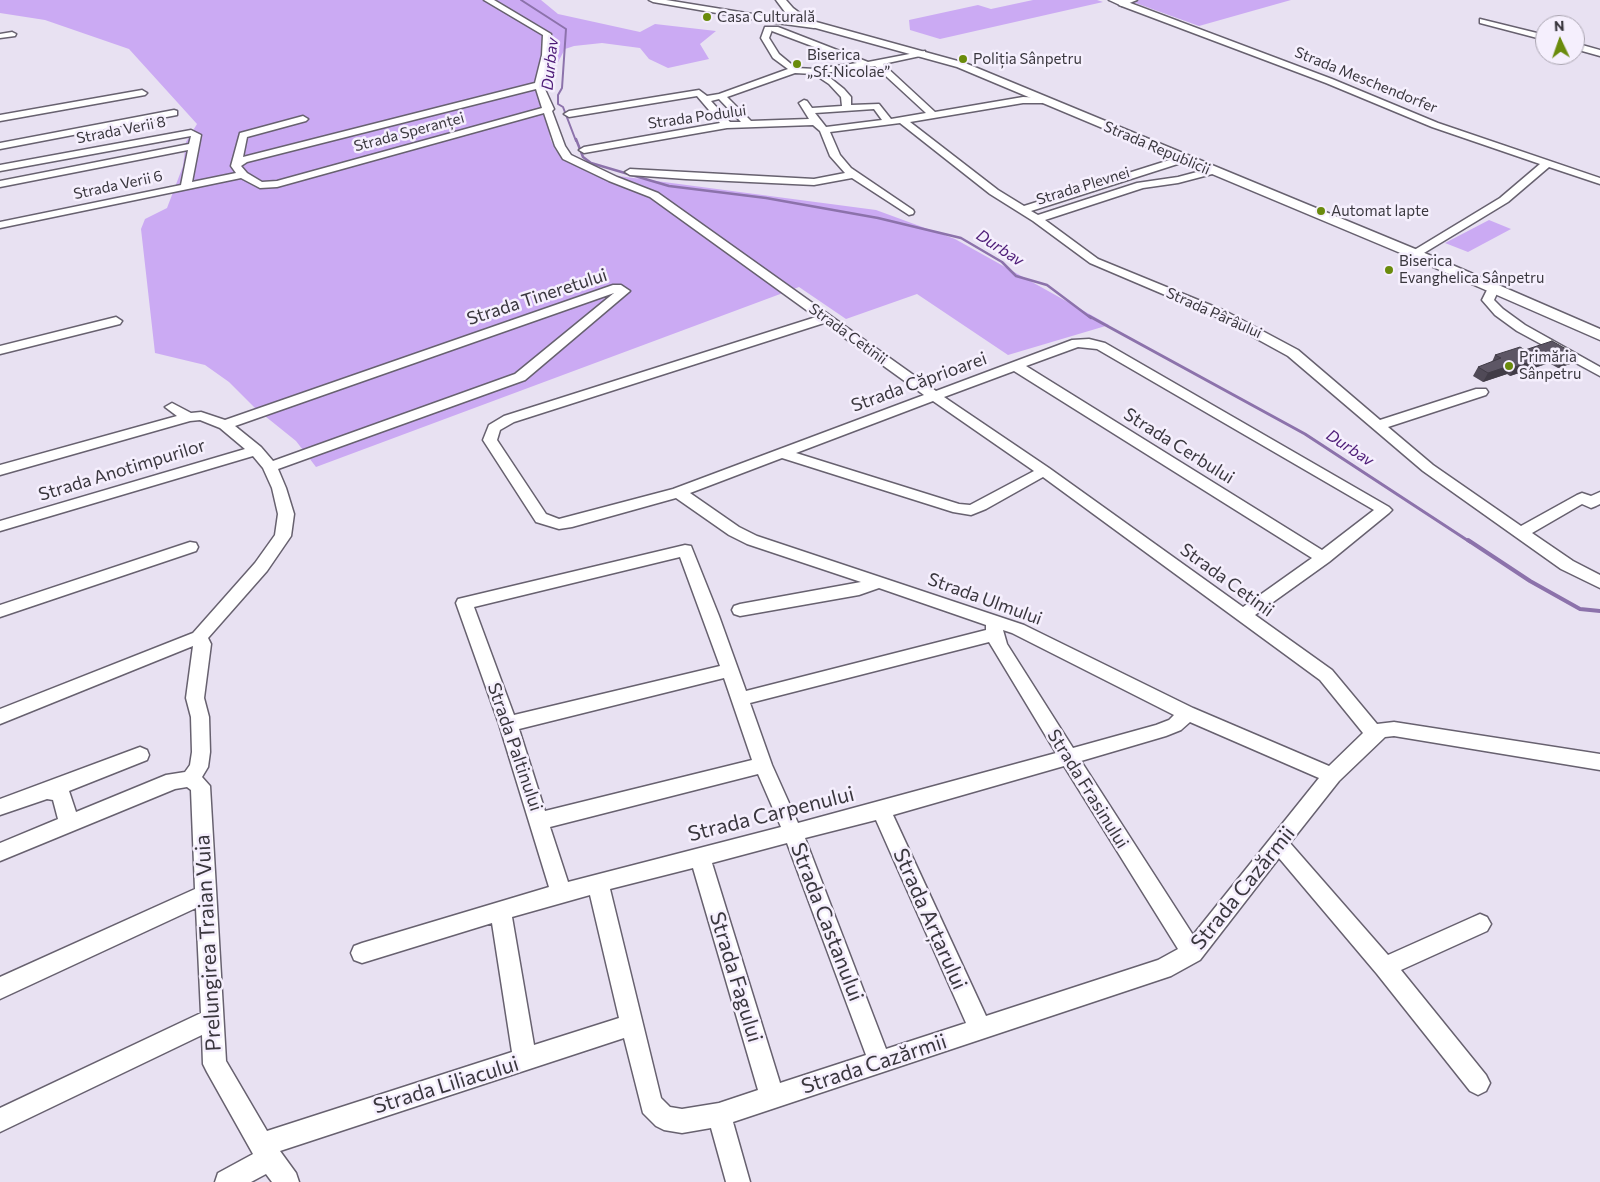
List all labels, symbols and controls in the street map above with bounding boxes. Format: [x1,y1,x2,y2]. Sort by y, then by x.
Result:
place label: Casa Culturală [717,8,815,26]
marker: Casa Culturală [701,11,713,23]
north arrow [1535,15,1585,65]
text: N [1554,17,1565,34]
water label: Durbav [538,37,562,91]
street label: Strada Meschendorfer [1292,43,1440,117]
place label: Biserica „Sf. Nicolae” [807,46,890,81]
place label: Poliția Sânpetru [973,50,1082,68]
marker: Poliția Sânpetru [957,53,969,65]
marker: Biserica „Sf. Nicolae” [791,58,803,70]
street label: Strada Podului [647,101,747,133]
street label: Strada Speranței [352,109,466,155]
street label: Strada Verii 8 [75,113,167,147]
street label: Strada Republicii [1101,117,1213,179]
street label: Strada Plevnei [1034,163,1132,209]
street label: Strada Verii 6 [72,167,164,203]
place label: Automat lapte [1331,202,1429,220]
marker: Automat lapte [1315,205,1327,217]
water label: Durbav [973,226,1027,270]
place label: Biserica Evanghelica Sânpetru [1399,252,1544,287]
street label: Strada Tineretului [464,264,610,330]
marker: Biserica Evanghelica Sânpetru [1383,264,1395,276]
street label: Strada Pârâului [1163,284,1265,342]
street label: Strada Cetinii [805,300,891,368]
street label: Strada Căprioarei [848,347,990,417]
place label: Primăria Sânpetru [1519,348,1581,383]
marker: Primăria Sânpetru [1503,360,1515,372]
street label: Strada Cerbului [1120,403,1238,489]
water label: Durbav [1323,426,1377,470]
street label: Strada Anotimpurilor [36,434,208,506]
street label: Strada Cetinii [1176,539,1278,621]
street label: Strada Ulmului [925,568,1045,630]
street label: Strada Paltinului [483,680,547,814]
street label: Strada Frasinului [1043,725,1133,853]
street label: Strada Carpenului [685,781,857,847]
street label: Strada Cazărmii [1186,821,1300,955]
street label: Prelungirea Traian Vuia [190,834,226,1052]
street label: Strada Castanului [785,839,869,1005]
street label: Strada Arțarului [888,844,972,994]
street label: Strada Fagului [704,909,768,1045]
street label: Strada Cazărmii [798,1029,950,1099]
street label: Strada Liliacului [370,1051,522,1119]

